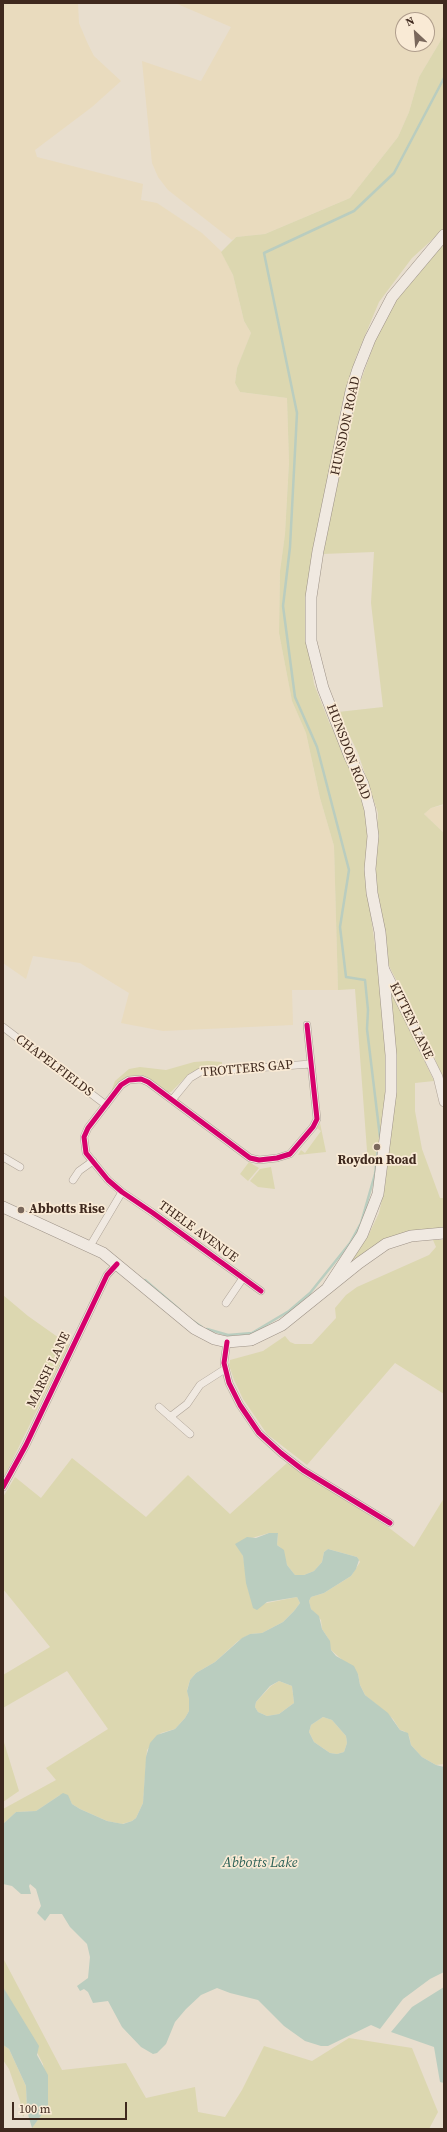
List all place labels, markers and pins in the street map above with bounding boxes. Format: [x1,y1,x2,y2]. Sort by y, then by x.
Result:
marker: Roydon Road [372,1142,382,1152]
place label: Roydon Road [338,1153,416,1169]
place label: Abbotts Rise [29,1202,105,1218]
marker: Abbotts Rise [16,1205,26,1215]

